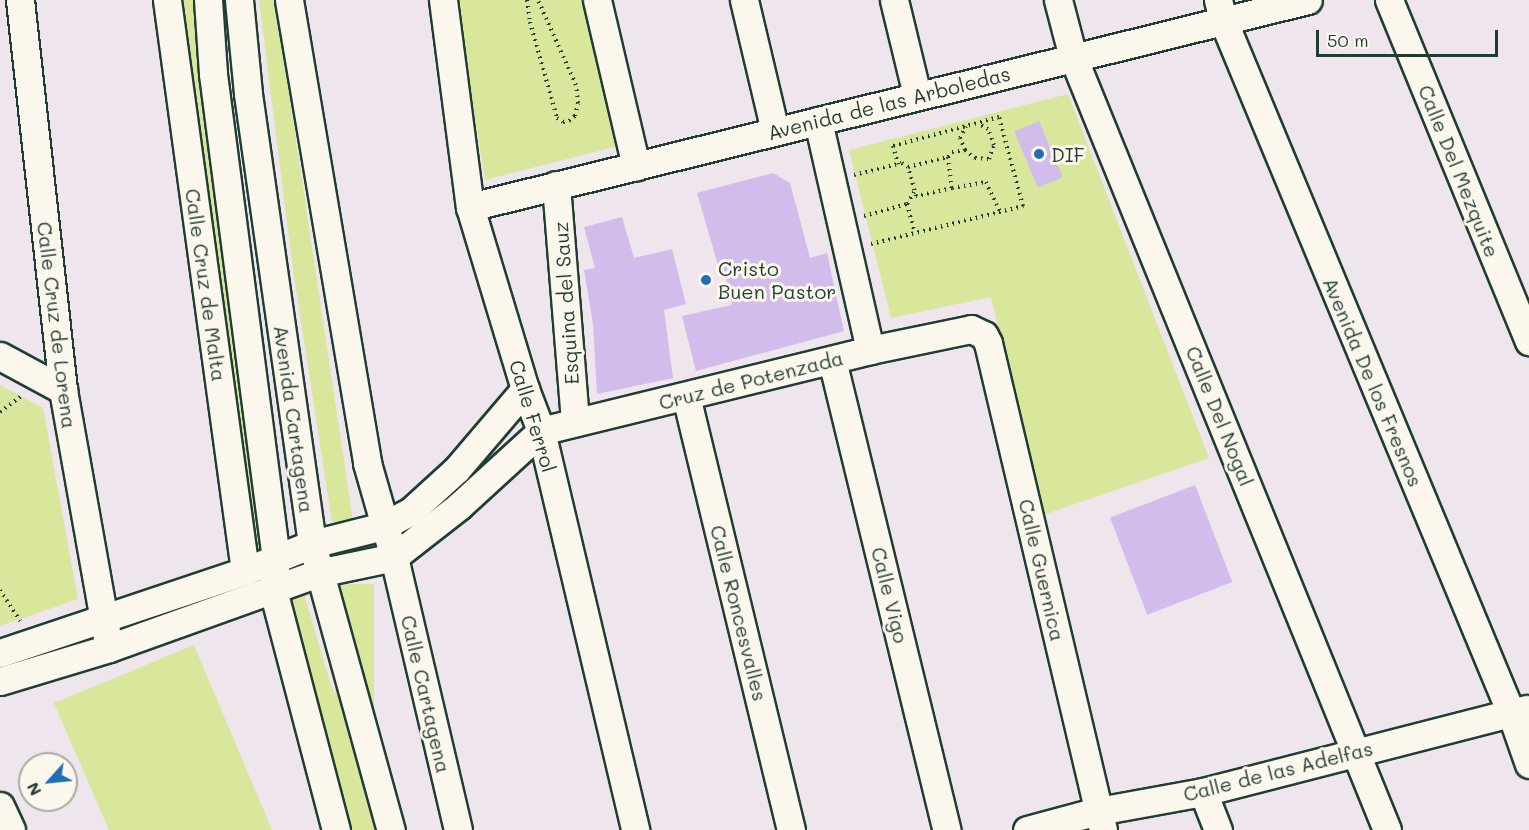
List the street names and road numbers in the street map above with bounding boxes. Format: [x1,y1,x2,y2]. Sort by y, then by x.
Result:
street label: Avenida de las Arboledas [765,61,1013,145]
street label: Calle Del Mezquite [1413,81,1505,261]
street label: Calle Cruz de Malta [181,187,231,383]
street label: Calle Cruz de Lorena [32,220,82,430]
street label: Esquina del Sauz [548,221,584,385]
street label: Avenida De los Fresnos [1318,274,1428,490]
street label: Avenida Cartagena [269,324,319,514]
street label: Calle Del Nogal [1181,343,1259,489]
street label: Cruz de Potenzada [656,345,846,415]
street label: Calle Ferrol [505,357,561,475]
street label: Calle Guernica [1014,497,1070,643]
street label: Calle Roncesvalles [706,523,772,703]
street label: Calle Vigo [867,545,913,645]
street label: Calle Cartagena [396,613,456,775]
street label: Calle de las Adelfas [1181,736,1375,806]

